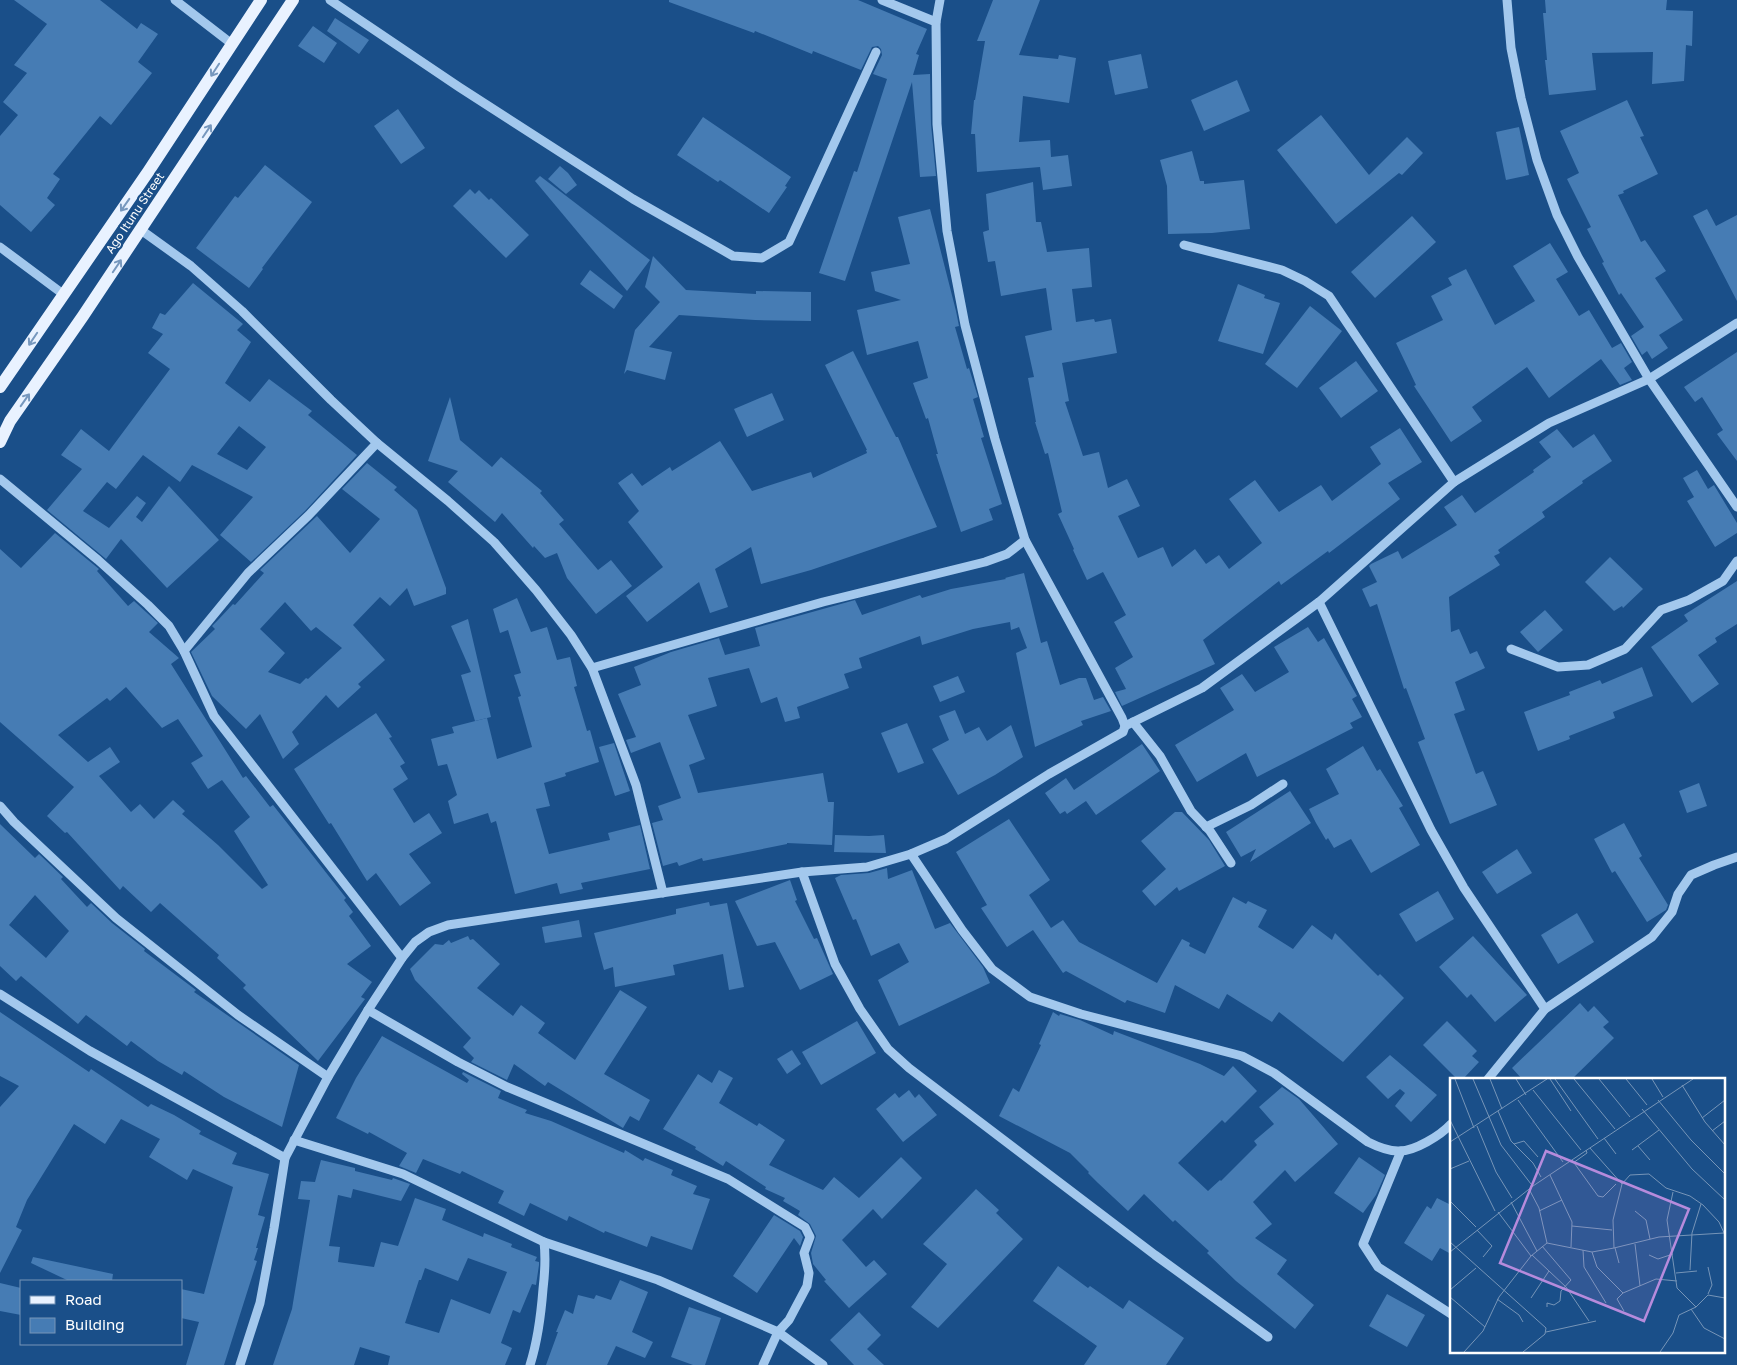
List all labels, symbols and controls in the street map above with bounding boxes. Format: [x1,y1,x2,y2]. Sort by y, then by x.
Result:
one-way arrow [210,63,220,77]
one-way arrow [202,124,212,138]
street label: Ago Itunu Street [102,169,167,256]
one-way arrow [120,198,130,212]
one-way arrow [112,259,122,273]
one-way arrow [27,332,38,346]
one-way arrow [20,393,30,407]
inset map [1450,1078,1724,1352]
legend [20,1280,182,1345]
text: Road [65,1290,102,1308]
text: Building [65,1315,125,1333]

